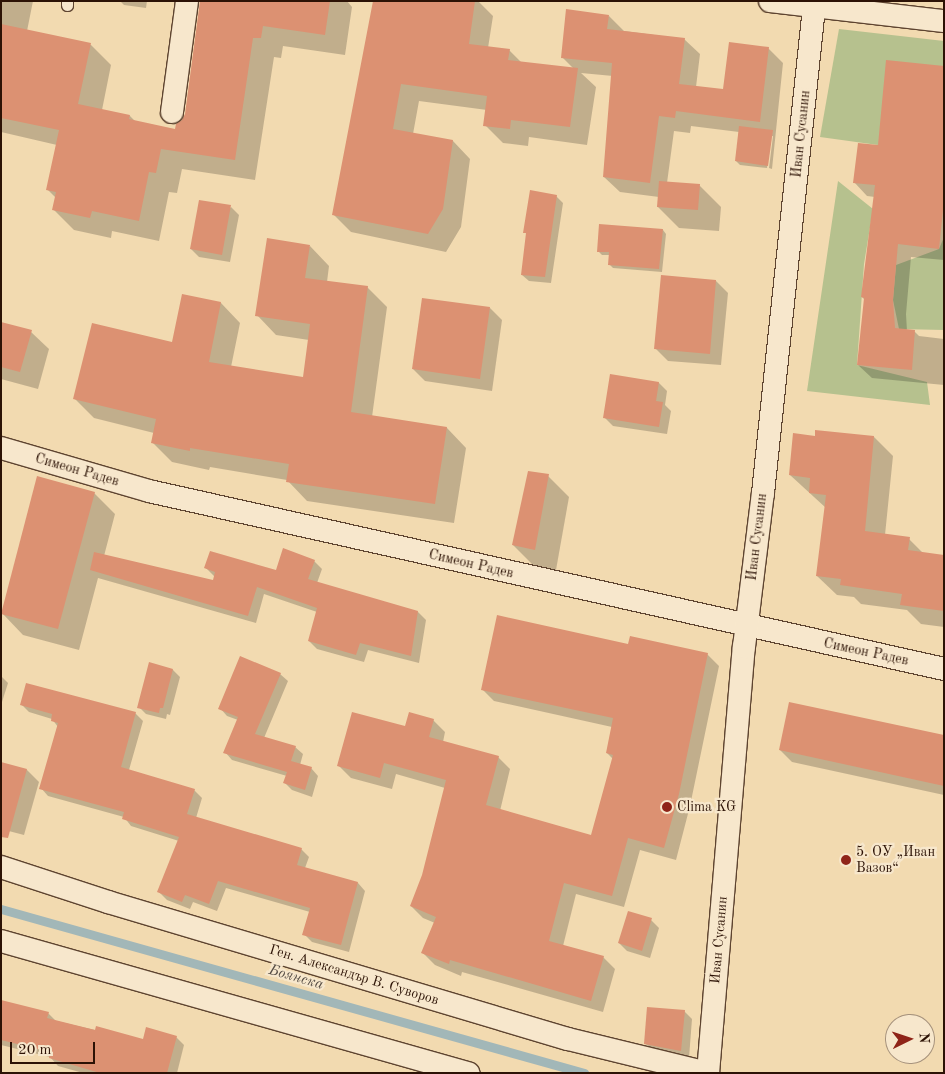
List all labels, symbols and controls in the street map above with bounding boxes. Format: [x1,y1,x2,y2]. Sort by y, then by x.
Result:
street label: Иван Сусанин [788,89,814,179]
street label: Симеон Радев [33,450,121,490]
street label: Иван Сусанин [743,492,771,582]
street label: Симеон Радев [427,546,515,582]
street label: Симеон Радев [822,635,910,669]
place label: Clima KG [677,799,736,815]
marker: Clima KG [661,801,673,813]
place label: 5. ОУ „Иван Вазов“ [856,844,935,876]
marker: 5. ОУ „Иван Вазов“ [840,854,852,866]
street label: Иван Сусанин [707,895,731,985]
street label: Ген. Александър В. Суворов [267,941,441,1009]
water label: Боянска [267,962,325,994]
north arrow [885,1014,935,1064]
scale bar [12,1032,98,1064]
text: N [917,1032,931,1044]
text: 20 m [18,1043,52,1058]

